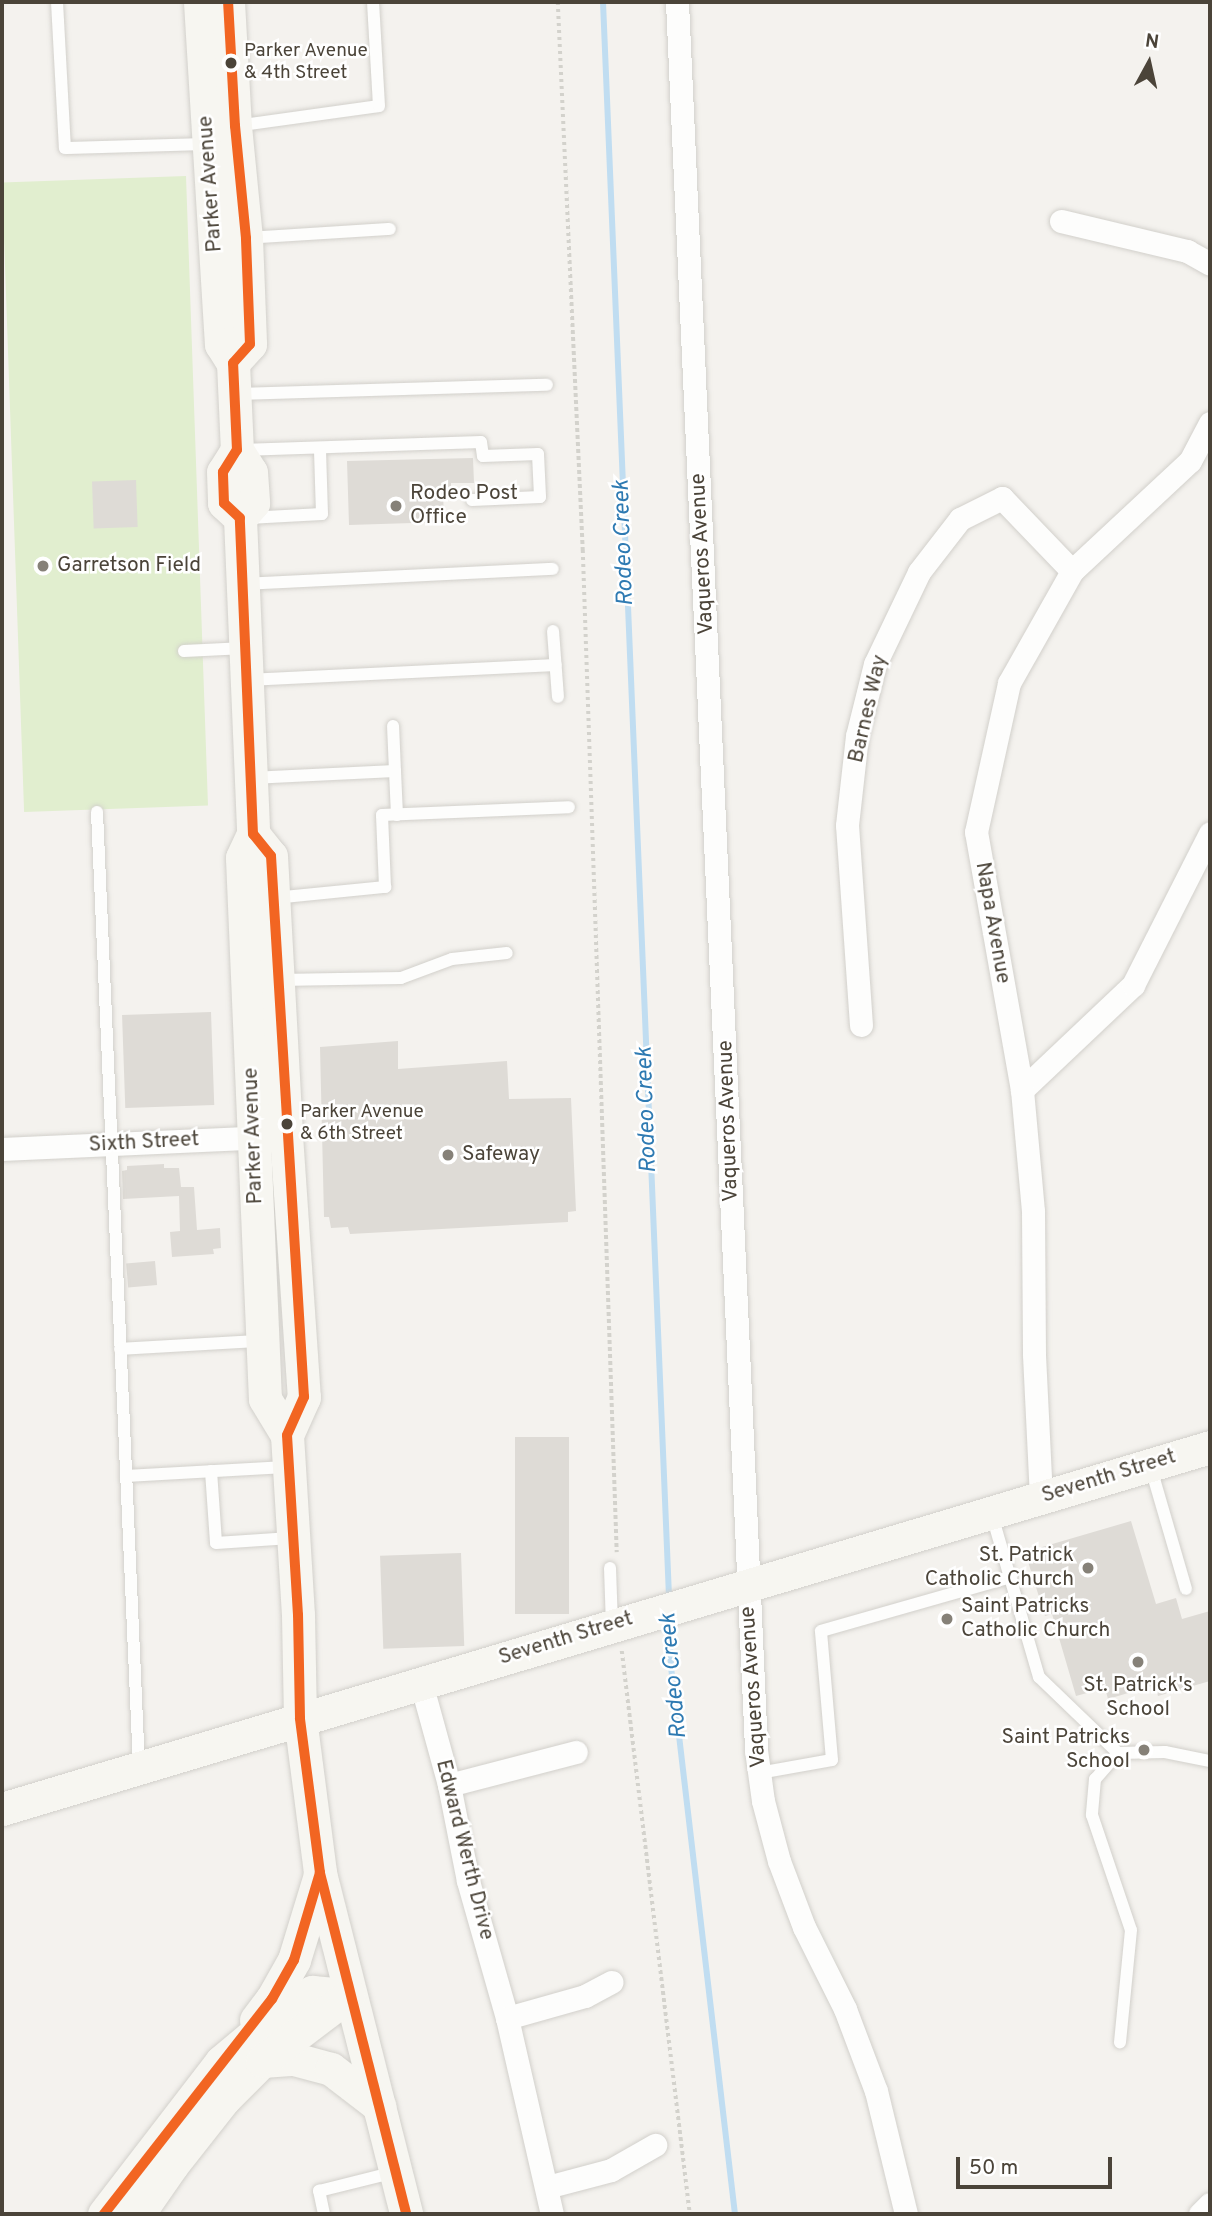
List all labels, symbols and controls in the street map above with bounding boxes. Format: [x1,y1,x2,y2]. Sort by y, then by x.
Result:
north arrow [1114,28,1184,98]
text: N [1143,29,1160,55]
place label: Parker Avenue & 4th Street [244,41,368,85]
marker: Parker Avenue & 4th Street [224,56,238,70]
street label: Parker Avenue [194,115,228,253]
street label: Vaqueros Avenue [686,472,720,636]
water label: Rodeo Creek [609,479,641,607]
place label: Rodeo Post Office [410,481,518,531]
marker: Rodeo Post Office [388,498,404,514]
place label: Garretson Field [57,553,201,579]
marker: Garretson Field [35,558,51,574]
street label: Barnes Way [844,652,894,766]
street label: Napa Avenue [969,860,1015,986]
street label: Vaqueros Avenue [714,1039,744,1203]
water label: Rodeo Creek [632,1046,664,1174]
street label: Parker Avenue [239,1067,269,1205]
place label: Parker Avenue & 6th Street [300,1102,424,1146]
marker: Parker Avenue & 6th Street [280,1117,294,1131]
street label: Sixth Street [88,1128,200,1158]
place label: Safeway [462,1142,540,1168]
marker: Safeway [440,1147,456,1163]
street label: Seventh Street [1039,1445,1179,1509]
place label: St. Patrick Catholic Church [925,1543,1074,1593]
marker: St. Patrick Catholic Church [1080,1560,1096,1576]
place label: Saint Patricks Catholic Church [961,1594,1110,1644]
street label: Vaqueros Avenue [736,1605,772,1769]
street label: Seventh Street [496,1607,636,1671]
marker: Saint Patricks Catholic Church [939,1611,955,1627]
water label: Rodeo Creek [656,1612,694,1740]
marker: St. Patrick's School [1130,1654,1146,1670]
place label: St. Patrick's School [1083,1673,1193,1723]
place label: Saint Patricks School [1002,1725,1130,1775]
marker: Saint Patricks School [1136,1742,1152,1758]
street label: Edward Werth Drive [429,1757,499,1943]
scale bar [960,2142,1116,2186]
text: 50 m [969,2155,1018,2182]

